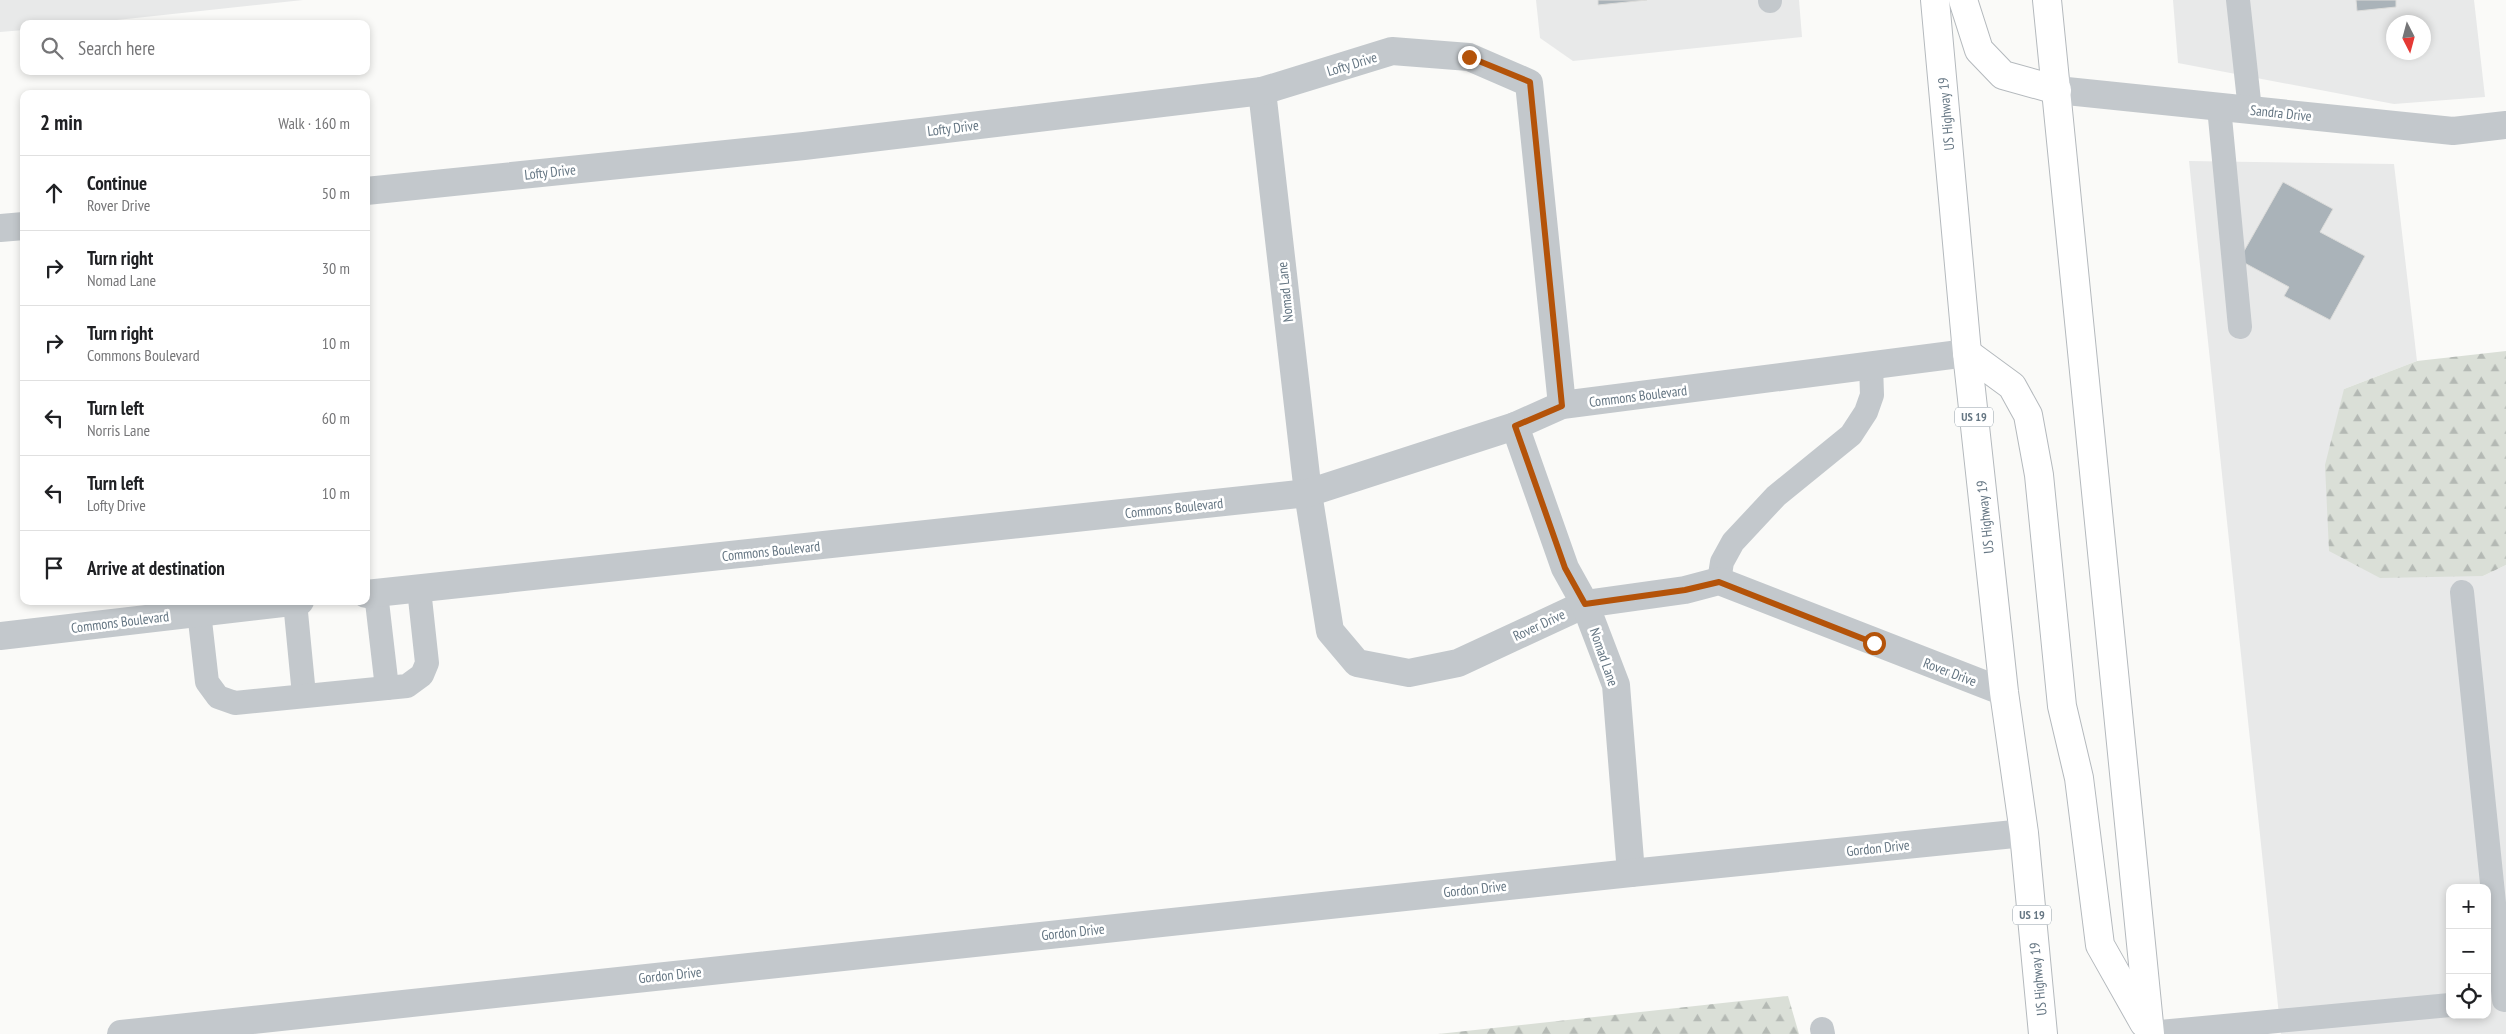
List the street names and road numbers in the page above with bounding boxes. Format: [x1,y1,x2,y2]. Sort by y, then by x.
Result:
street label: Lofty Drive [1325,48,1379,80]
street label: US Highway 19 [1934,77,1958,151]
street label: Sandra Drive [2249,101,2313,125]
street label: Lofty Drive [926,116,980,140]
street label: Lofty Drive [523,160,577,184]
street label: Nomad Lane [1273,261,1297,323]
street label: Commons Boulevard [1588,381,1688,411]
road number: US 19 [1955,408,1993,427]
street label: US Highway 19 [1972,480,1998,554]
street label: Commons Boulevard [1124,494,1224,522]
street label: Commons Boulevard [721,537,821,565]
street label: Rover Drive [1510,605,1568,645]
street label: Commons Boulevard [70,607,170,637]
street label: Nomad Lane [1586,625,1622,689]
street label: Rover Drive [1921,654,1979,690]
street label: Gordon Drive [1846,836,1911,860]
street label: Gordon Drive [1443,877,1508,901]
road number: US 19 [2013,906,2051,924]
street label: Gordon Drive [1041,920,1106,944]
street label: US Highway 19 [2025,942,2051,1016]
street label: Gordon Drive [638,963,703,987]

